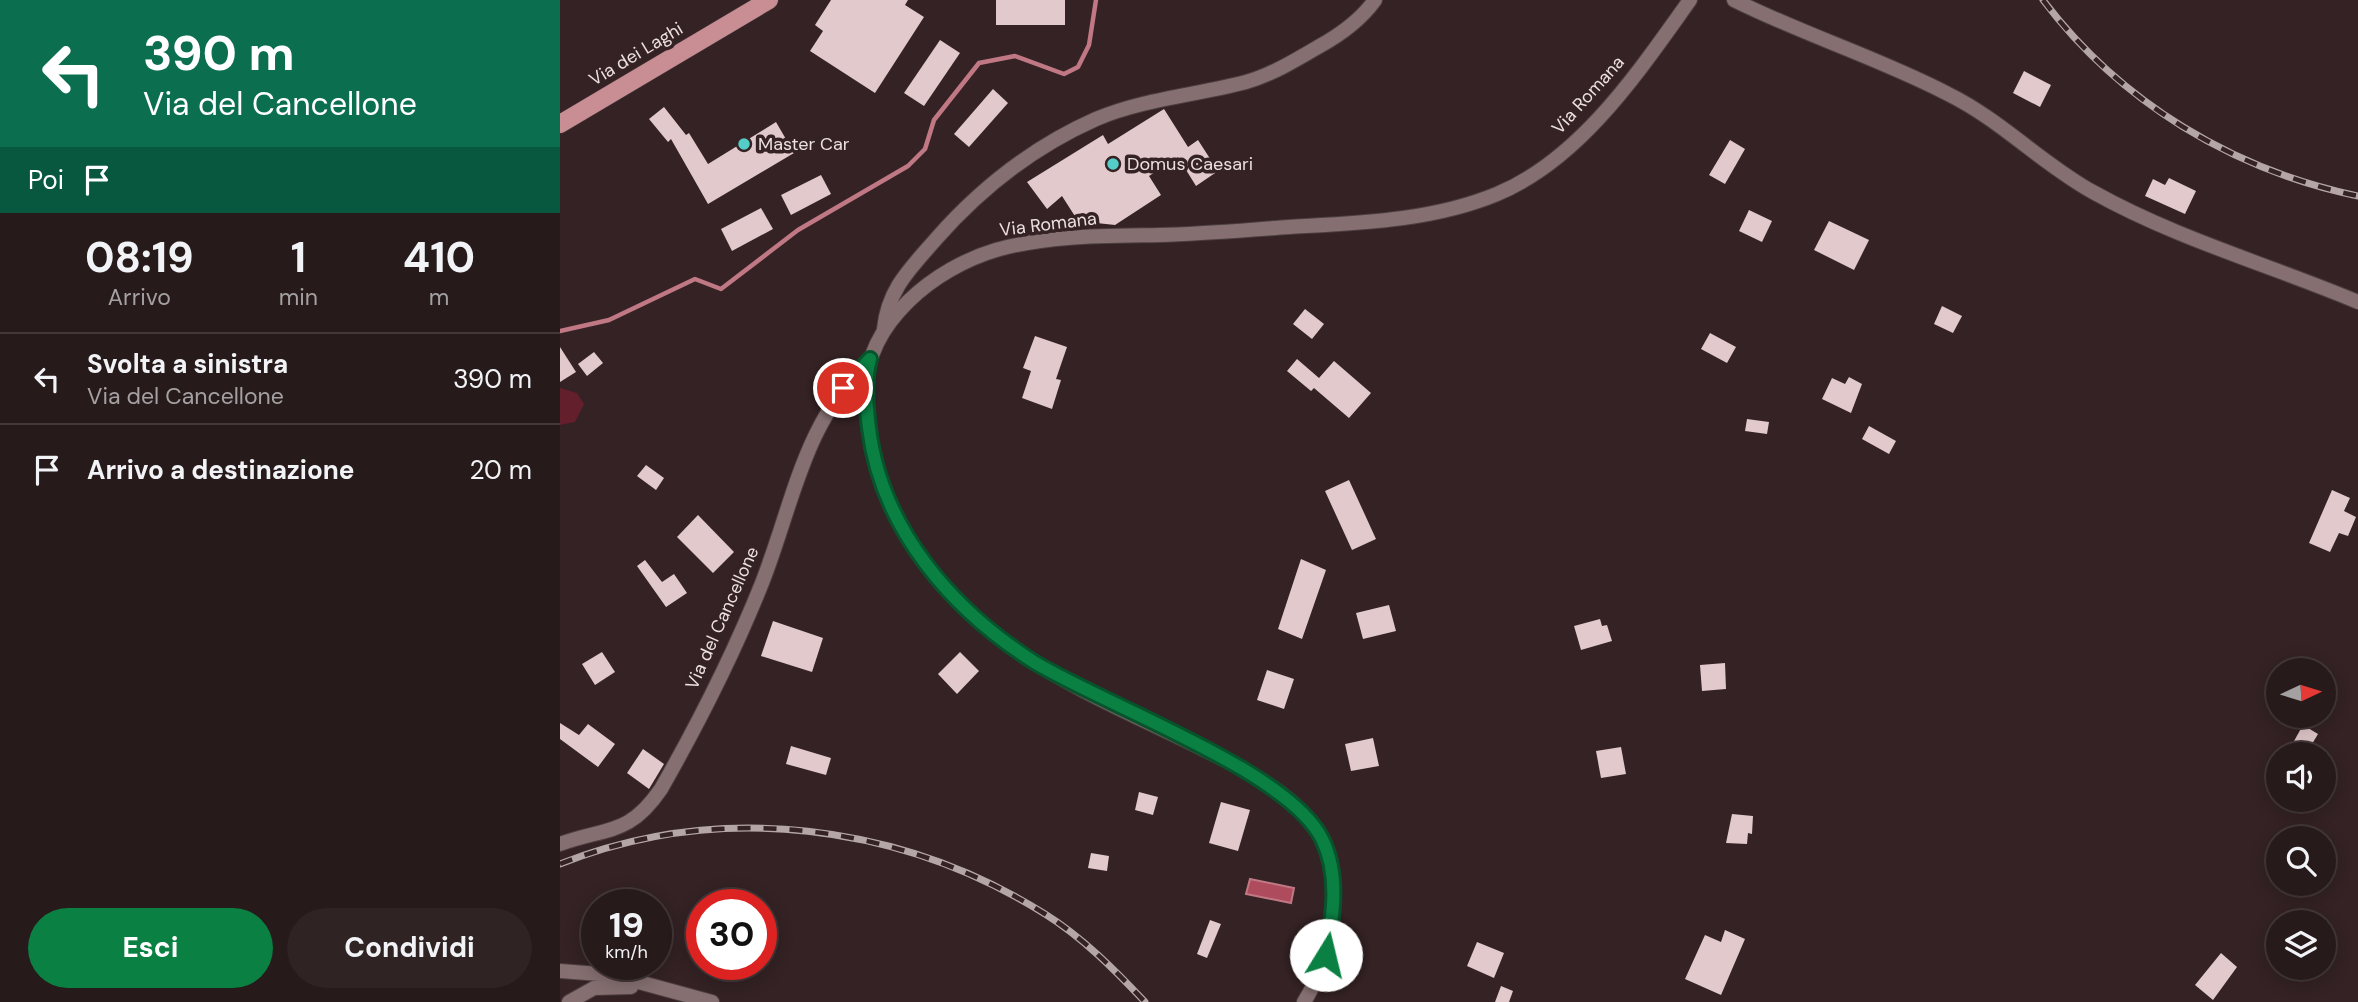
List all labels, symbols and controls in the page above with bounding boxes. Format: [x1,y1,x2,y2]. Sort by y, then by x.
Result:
street label: Via dei Laghi [585,17,687,91]
text: 390 m [143,21,295,85]
icon: left [28,28,119,119]
street label: Via Romana [1546,51,1630,139]
text: Via del Cancellone [143,83,417,125]
place label: Master Car [758,132,850,156]
marker: Master Car [736,136,752,152]
place label: Domus Caesari [1127,152,1253,176]
marker: Domus Caesari [1105,156,1121,172]
icon: arrive [78,161,116,199]
text: Poi [28,163,64,197]
street label: Via Romana [998,206,1098,242]
text: 08:19 [85,230,194,285]
text: 1 [291,230,306,285]
text: 410 [403,230,475,285]
text: Arrivo [108,282,171,312]
text: min [279,282,318,312]
text: m [429,282,449,312]
text: Svolta a sinistra [87,347,288,381]
pin [813,358,873,418]
icon: left [28,360,66,398]
text: 390 m [453,362,532,396]
icon: arrive [824,369,862,407]
text: Via del Cancellone [87,381,284,411]
icon: arrive [28,451,66,489]
text: Arrivo a destinazione [87,453,354,487]
text: 20 m [469,453,532,487]
street label: Via del Cancellone [680,543,764,693]
north arrow [2266,658,2336,728]
map controls [2266,658,2336,980]
button: sound [2266,742,2336,812]
button: search [2266,826,2336,896]
speed limit sign: 30 [686,889,777,980]
text: 19 [609,902,644,948]
button: Esci [28,908,273,988]
button: Condividi [287,908,532,988]
button: layers [2266,910,2336,980]
position arrow [1289,918,1363,992]
text: km/h [605,940,648,964]

